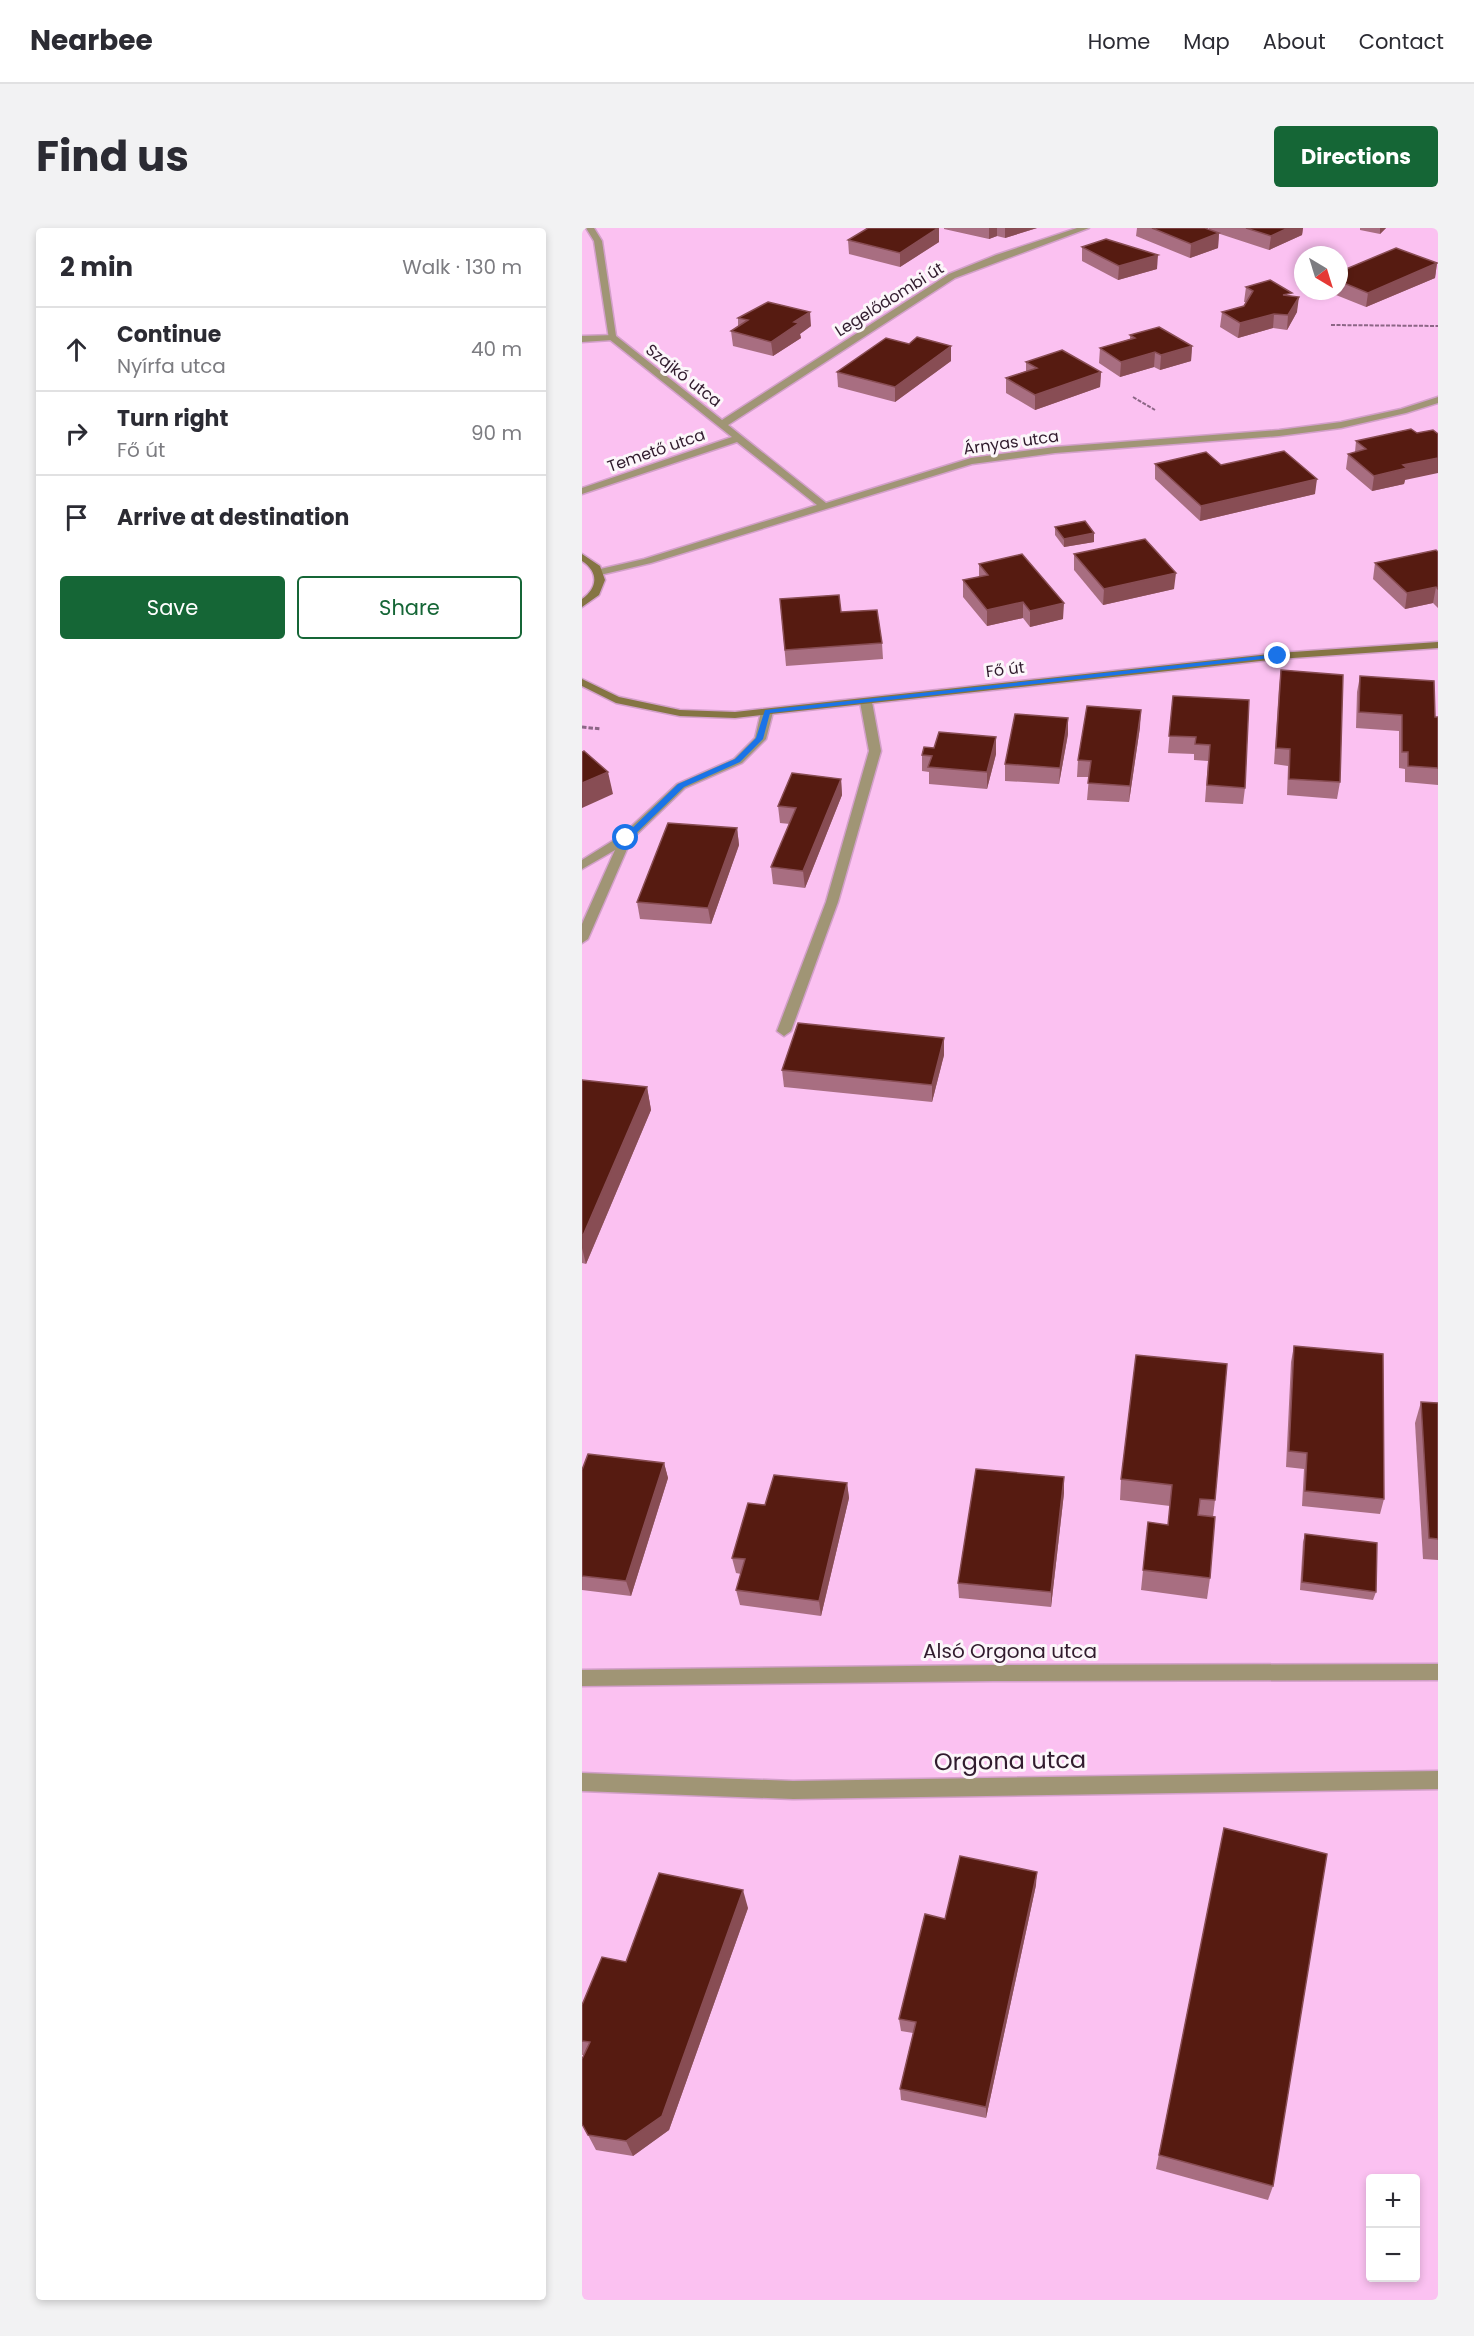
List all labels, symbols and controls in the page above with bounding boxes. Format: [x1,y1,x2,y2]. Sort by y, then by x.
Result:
text: Nearbee [30,21,153,60]
text: Home [1088,27,1150,56]
text: Map [1183,27,1230,56]
text: About [1263,27,1326,56]
text: Contact [1359,27,1444,56]
button: Directions [1274,126,1438,187]
text: Find us [36,127,189,186]
north arrow [1294,246,1348,300]
text: 2 min [60,249,133,285]
text: Walk · 130 m [402,253,522,281]
street label: Legelődombi út [830,257,948,342]
text: Continue [117,319,221,350]
icon: ahead [60,333,93,366]
text: 40 m [471,335,522,363]
street label: Szajkó utca [641,338,727,412]
text: Nyírfa utca [117,352,226,380]
text: Turn right [117,403,228,434]
icon: right [60,417,93,450]
text: 90 m [471,419,522,447]
street label: Temető utca [604,423,708,478]
street label: Árnyas utca [962,424,1060,461]
text: Fő út [117,436,165,464]
icon: arrive [60,501,93,534]
text: Arrive at destination [117,502,349,533]
button: Save [60,576,285,639]
button: Share [297,576,522,639]
route end [1264,642,1290,668]
street label: Fő út [984,656,1026,683]
route start [612,824,638,850]
street label: Alsó Orgona utca [923,1637,1097,1665]
street label: Orgona utca [934,1743,1086,1778]
map controls [1366,2174,1420,2282]
button: + [1366,2174,1420,2228]
button: − [1366,2228,1420,2282]

